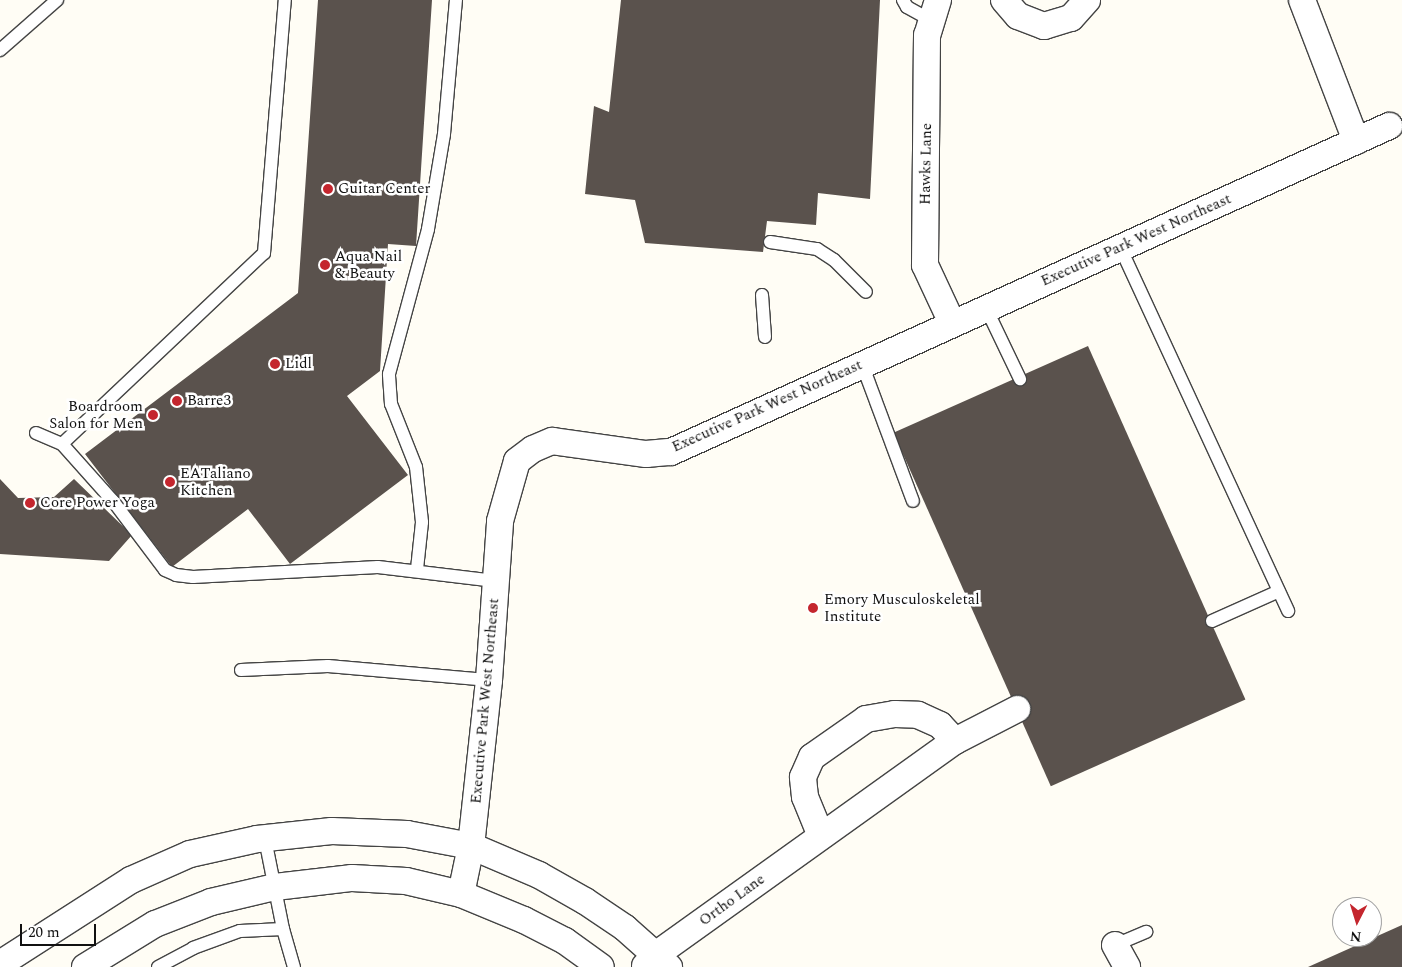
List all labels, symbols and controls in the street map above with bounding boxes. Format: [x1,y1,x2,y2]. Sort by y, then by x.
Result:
street label: Hawks Lane [916,123,936,205]
place label: Guitar Center [338,180,430,198]
marker: Guitar Center [322,183,334,195]
street label: Executive Park West Northeast [1038,190,1234,290]
place label: Aqua Nail & Beauty [335,247,402,282]
marker: Aqua Nail & Beauty [319,259,331,271]
place label: Lidl [285,355,312,373]
street label: Executive Park West Northeast [669,356,865,456]
marker: Lidl [269,358,281,370]
place label: Barre3 [187,392,231,410]
marker: Barre3 [171,395,183,407]
place label: Boardroom Salon for Men [49,397,143,432]
marker: Boardroom Salon for Men [147,409,159,421]
place label: EATaliano Kitchen [180,464,251,499]
marker: EATaliano Kitchen [164,476,176,488]
place label: Core Power Yoga [40,494,155,512]
marker: Core Power Yoga [24,497,36,509]
place label: Emory Musculoskeletal Institute [824,590,980,625]
street label: Executive Park West Northeast [467,597,503,805]
marker: Emory Musculoskeletal Institute [806,601,820,615]
street label: Ortho Lane [696,870,768,930]
north arrow [1332,897,1382,947]
scale bar [22,914,99,946]
text: 20 m [28,921,60,944]
text: N [1349,925,1362,947]

